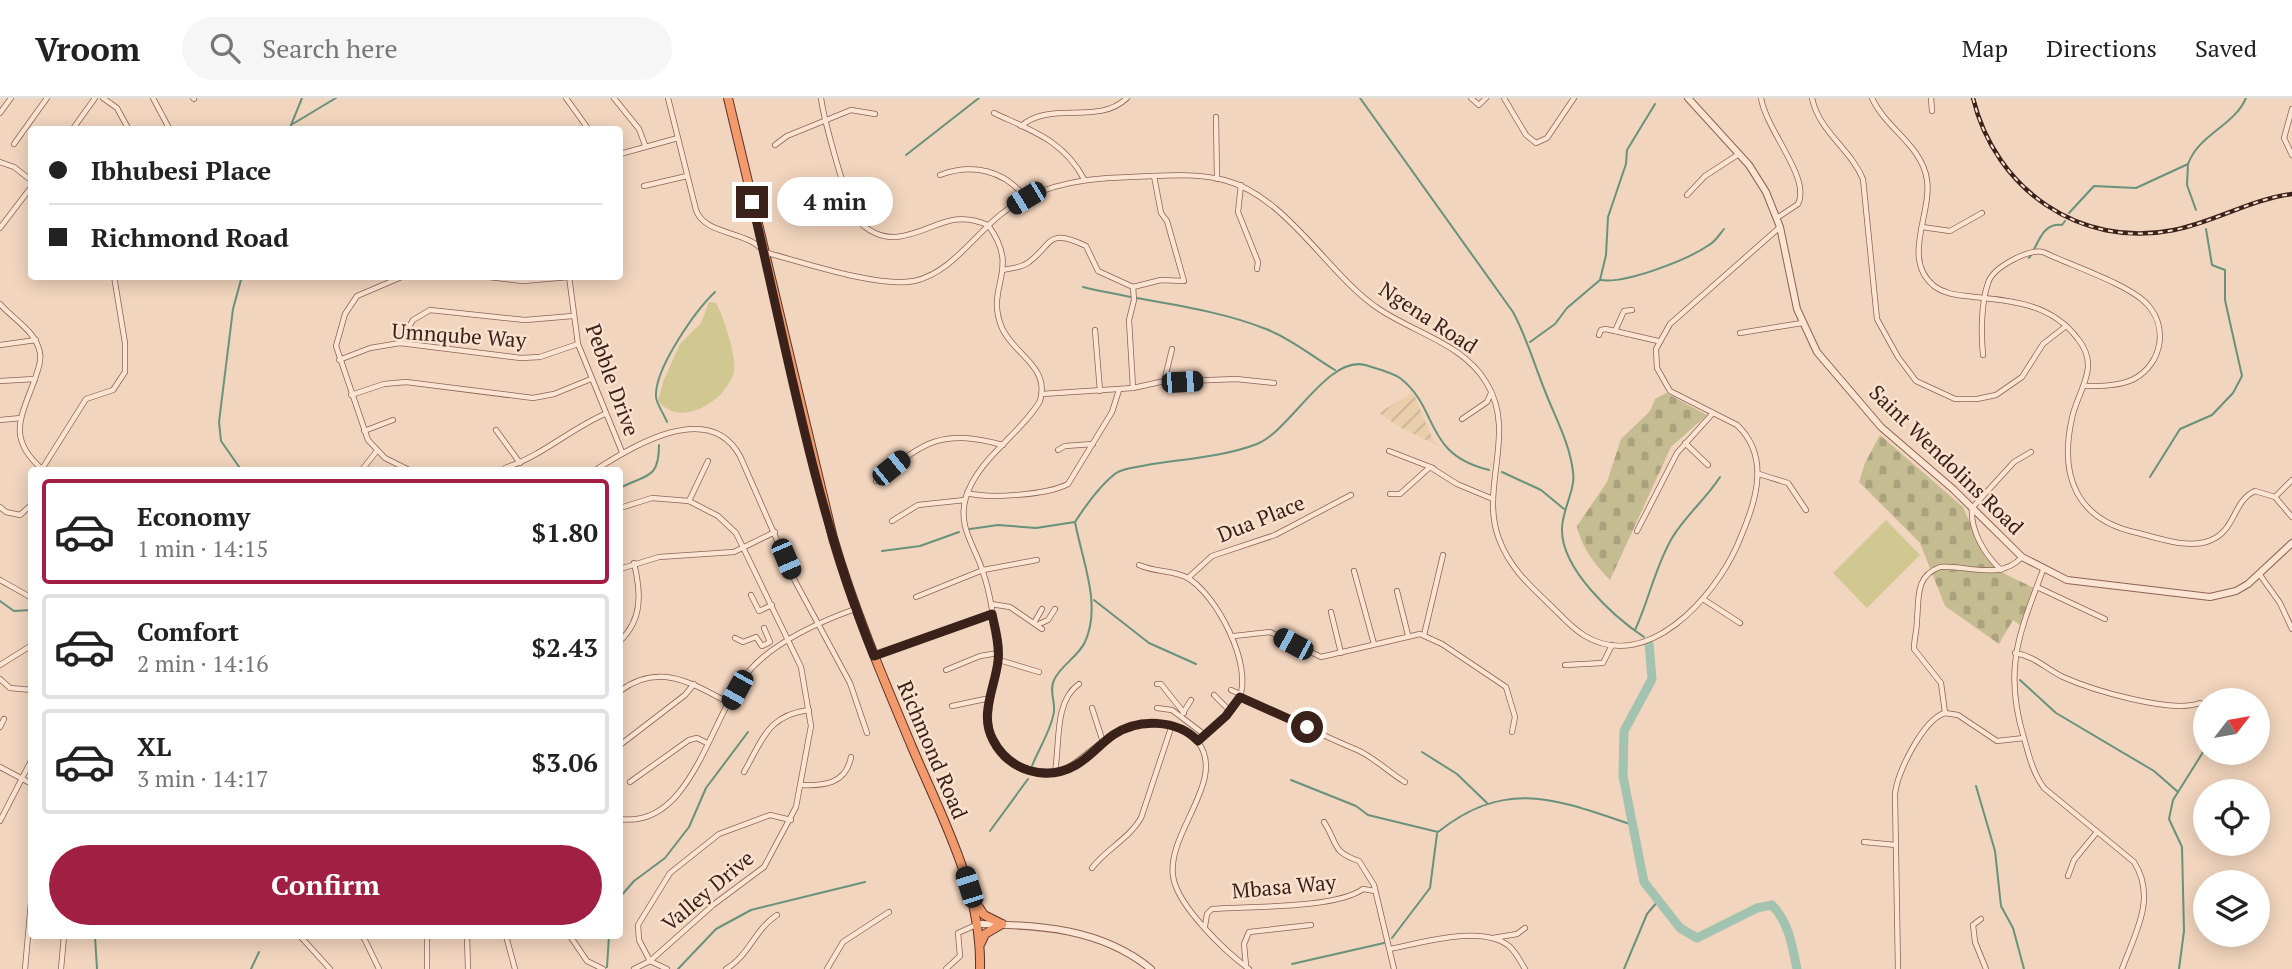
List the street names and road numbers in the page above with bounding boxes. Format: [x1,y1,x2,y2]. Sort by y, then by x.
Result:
street label: Ngena Road [1374,275,1483,360]
street label: Umnqube Way [391,316,528,354]
street label: Pebble Drive [580,320,646,440]
street label: Saint Wendolins Road [1863,378,2030,541]
street label: Dua Place [1213,488,1309,548]
street label: Richmond Road [891,676,975,823]
street label: Valley Drive [656,844,759,937]
street label: Mbasa Way [1231,867,1338,905]

